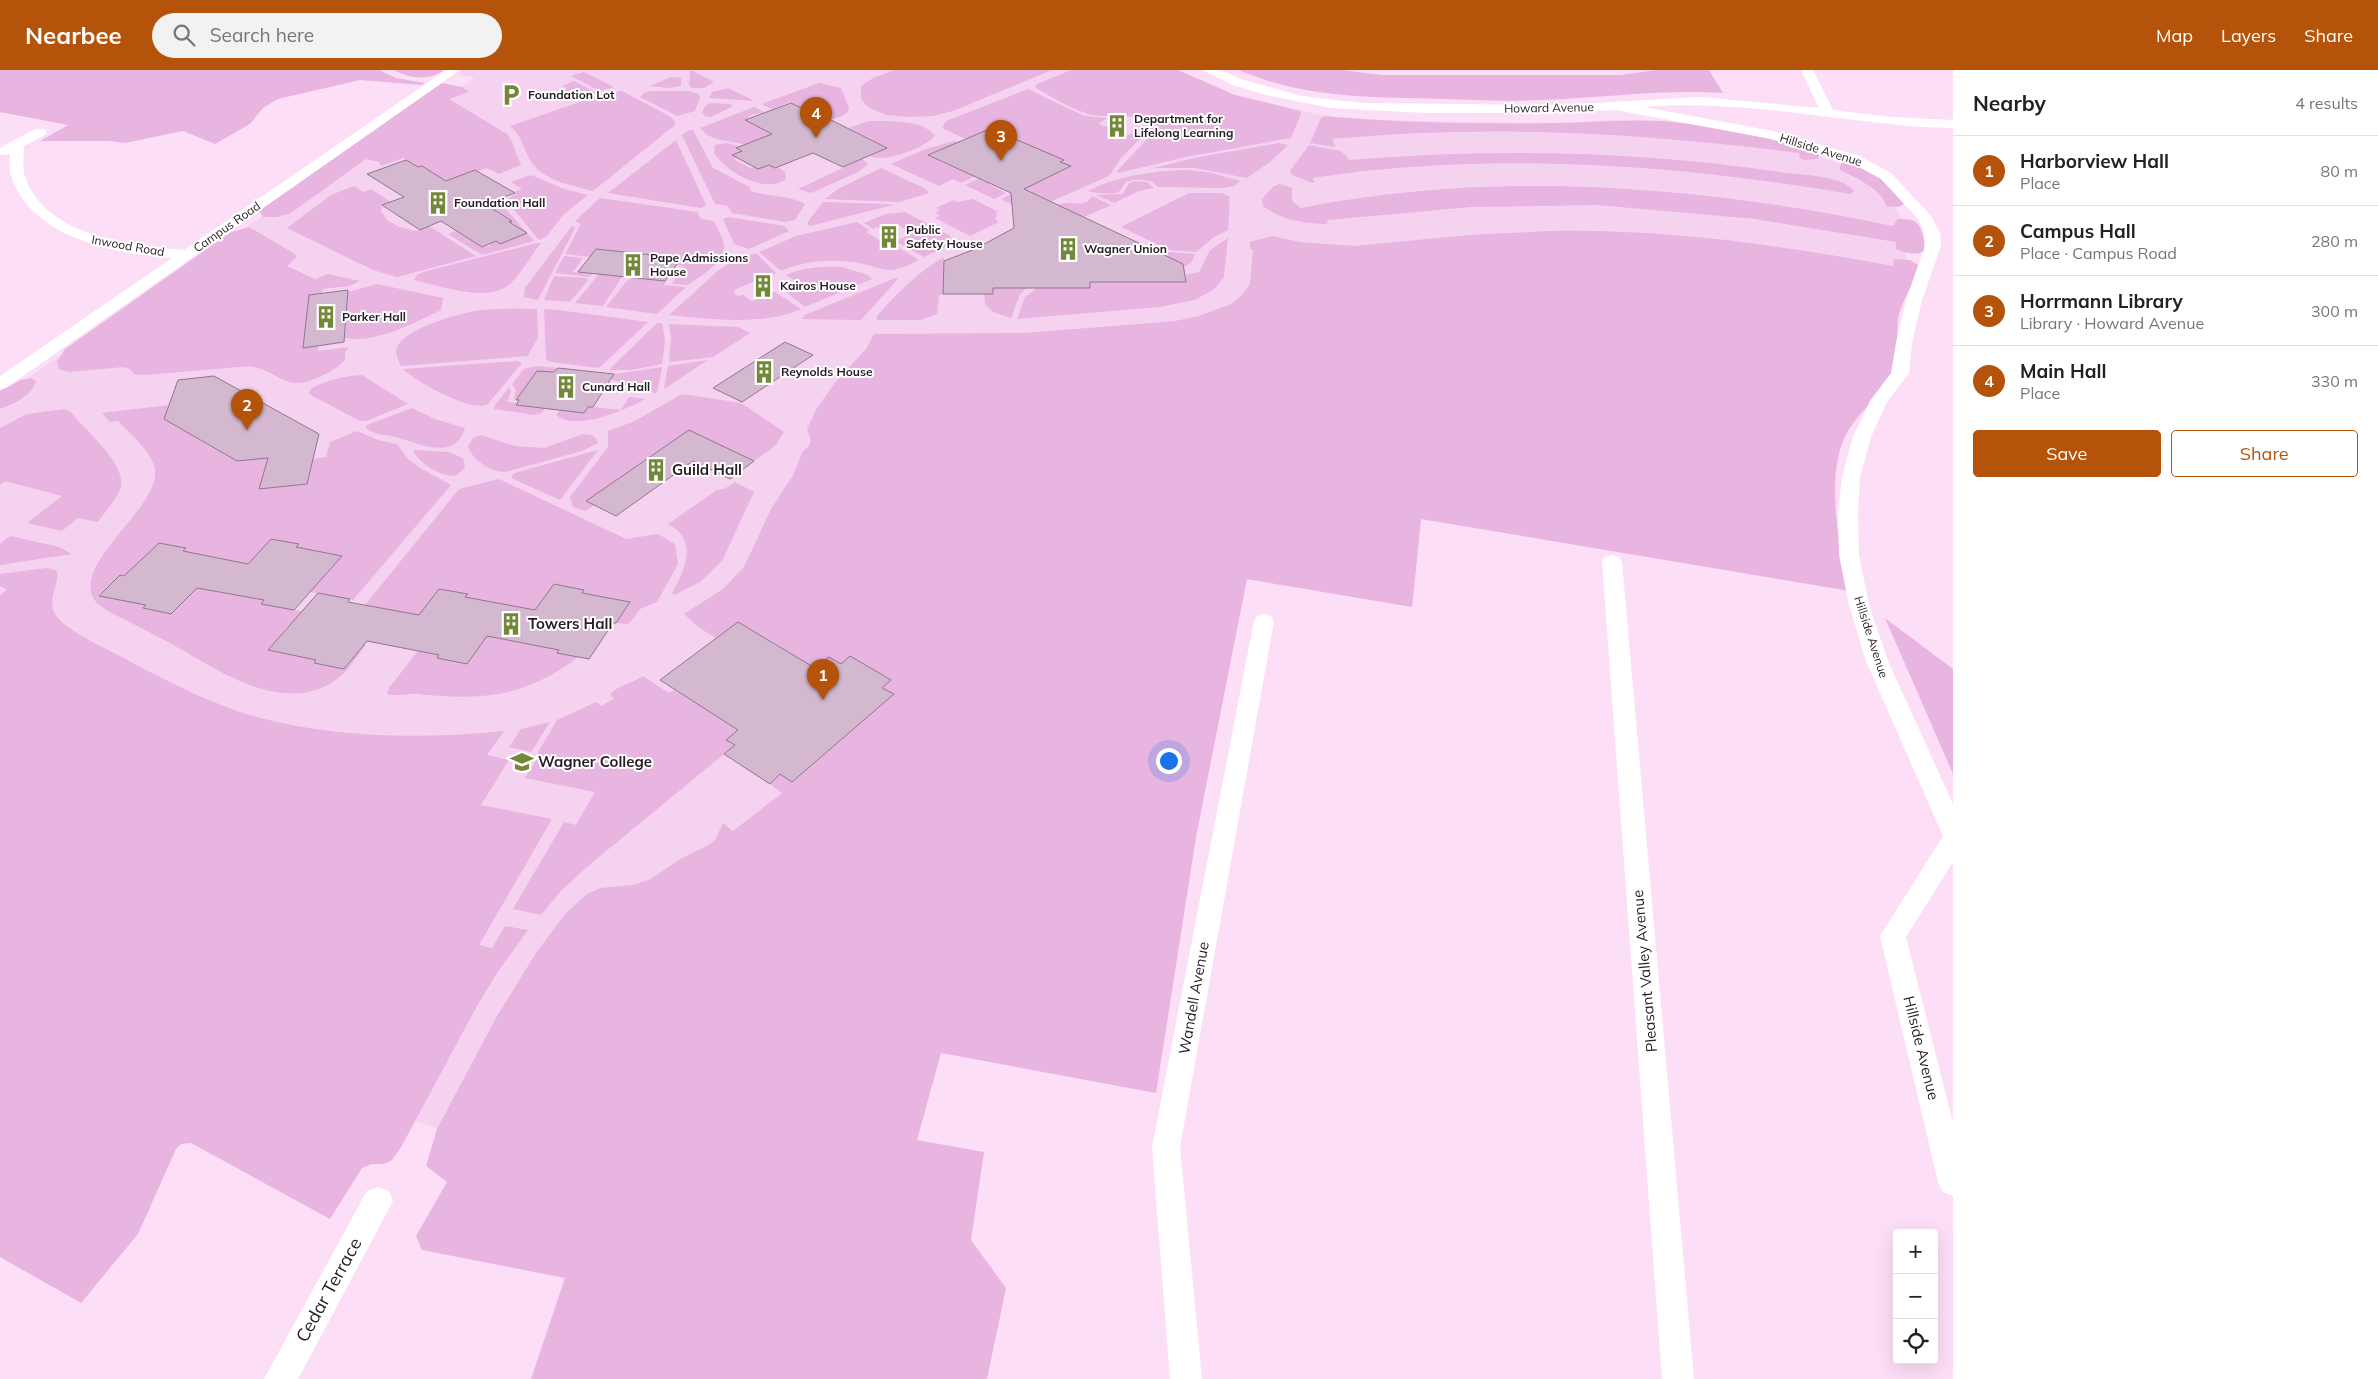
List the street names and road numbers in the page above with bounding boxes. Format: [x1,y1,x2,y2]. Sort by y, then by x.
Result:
street label: Howard Avenue [1504,99,1594,116]
street label: Hillside Avenue [1778,130,1864,169]
street label: Campus Road [190,198,263,255]
street label: Inwood Road [90,232,166,259]
street label: Hillside Avenue [1851,594,1892,680]
street label: Pleasant Valley Avenue [1628,889,1661,1053]
street label: Wandell Avenue [1174,940,1213,1056]
street label: Hillside Avenue [1899,994,1944,1102]
street label: Cedar Terrace [290,1233,367,1346]

